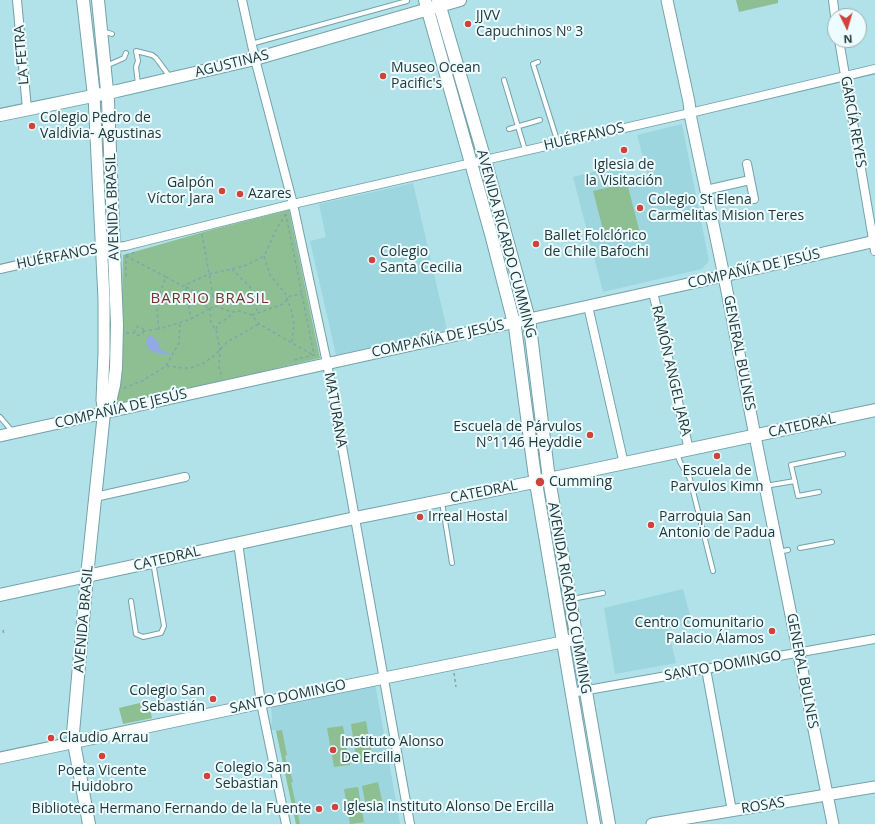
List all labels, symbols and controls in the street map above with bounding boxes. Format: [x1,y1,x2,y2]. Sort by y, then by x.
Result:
place label: JJVV Capuchinos Nº 3 [476,8,583,40]
north arrow [827,8,867,48]
marker: JJVV Capuchinos Nº 3 [463,19,473,29]
street label: LA FETRA [11,24,33,86]
text: N [843,32,853,47]
street label: AGUSTINAS [193,47,271,81]
place label: Museo Ocean Pacific's [391,60,481,92]
marker: Museo Ocean Pacific's [378,71,388,81]
street label: GARCÍA REYES [837,75,869,169]
place label: Colegio Pedro de Valdivia- Agustinas [40,110,161,142]
street label: HUÉRFANOS [542,120,626,154]
marker: Colegio Pedro de Valdivia- Agustinas [27,121,37,131]
marker: Iglesia de la Visitación [619,145,629,155]
street label: AVENIDA RICARDO CUMMING [473,148,539,340]
street label: AVENIDA BRASIL [103,153,123,261]
place label: Iglesia de la Visitación [585,157,663,190]
place label: Galpón Víctor Jara [148,175,214,208]
marker: Galpón Víctor Jara [217,186,227,196]
place label: Azares [248,186,291,202]
marker: Azares [235,189,245,199]
place label: Colegio St Elena Carmelitas Mision Teres [648,192,804,224]
marker: Colegio St Elena Carmelitas Mision Teres [635,203,645,213]
place label: Ballet Folclórico de Chile Bafochi [544,228,649,260]
marker: Ballet Folclórico de Chile Bafochi [531,239,541,249]
street label: HUÉRFANOS [15,241,99,273]
place label: Colegio Santa Cecilia [380,244,462,276]
street label: COMPAÑÍA DE JESÚS [686,246,822,292]
marker: Colegio Santa Cecilia [367,255,377,265]
district label: BARRIO BRASIL [150,290,270,308]
street label: GENERAL BULNES [720,294,758,412]
street label: RAMÓN ANGEL JARA [648,304,694,438]
street label: COMPAÑÍA DE JESÚS [370,317,506,361]
street label: MATURANA [320,371,350,449]
street label: COMPAÑÍA DE JESÚS [53,386,189,432]
street label: CATEDRAL [767,411,837,441]
place label: Escuela de Párvulos N°1146 Heyddie [453,419,582,452]
marker: Escuela de Párvulos N°1146 Heyddie [585,430,595,440]
marker: Escuela de Parvulos Kimn [712,451,722,461]
place label: Escuela de Parvulos Kimn [670,463,764,496]
place label: Cumming [549,474,612,490]
marker: Cumming [534,476,546,488]
street label: CATEDRAL [449,477,519,507]
street label: AVENIDA RICARDO CUMMING [544,501,594,695]
place label: Irreal Hostal [428,509,508,525]
place label: Parroquia San Antonio de Padua [659,509,775,542]
marker: Irreal Hostal [415,512,425,522]
marker: Parroquia San Antonio de Padua [646,520,656,530]
street label: CATEDRAL [132,543,202,575]
street label: AVENIDA BRASIL [71,565,97,673]
street label: GENERAL BULNES [783,612,821,730]
place label: Centro Comunitario Palacio Álamos [635,615,764,648]
marker: Centro Comunitario Palacio Álamos [767,626,777,636]
street label: SANTO DOMINGO [663,647,783,685]
street label: SANTO DOMINGO [228,676,348,718]
place label: Colegio San Sebastián [129,683,205,716]
marker: Colegio San Sebastián [208,694,218,704]
place label: Claudio Arrau [59,730,149,746]
marker: Claudio Arrau [46,733,56,743]
place label: Instituto Alonso De Ercilla [341,734,444,766]
marker: Instituto Alonso De Ercilla [328,745,338,755]
marker: Poeta Vicente Huidobro [97,751,107,761]
place label: Colegio San Sebastian [215,760,291,792]
place label: Poeta Vicente Huidobro [58,763,146,796]
marker: Colegio San Sebastian [202,771,212,781]
street label: ROSAS [740,794,786,818]
place label: Iglesia Instituto Alonso De Ercilla [343,799,554,815]
place label: Biblioteca Hermano Fernando de la Fuente [32,801,311,817]
marker: Iglesia Instituto Alonso De Ercilla [330,802,340,812]
marker: Biblioteca Hermano Fernando de la Fuente [314,804,324,814]

